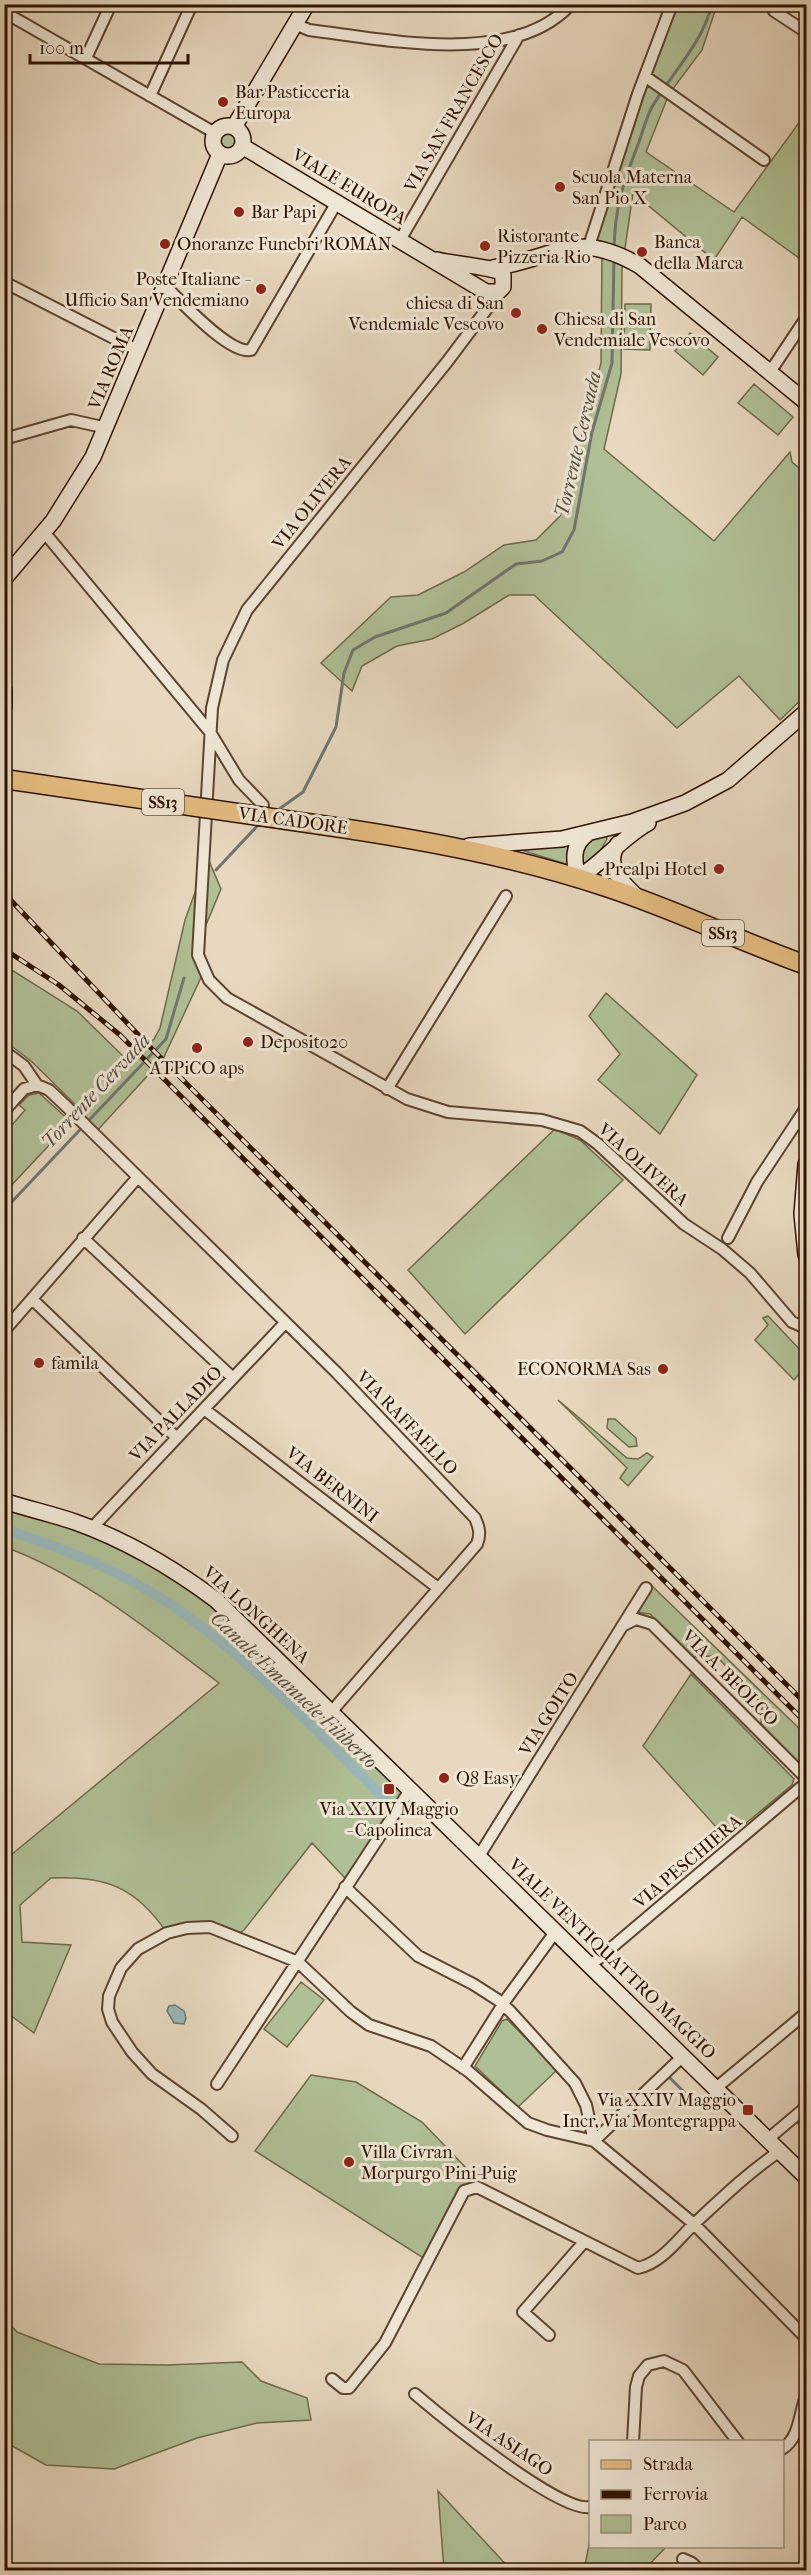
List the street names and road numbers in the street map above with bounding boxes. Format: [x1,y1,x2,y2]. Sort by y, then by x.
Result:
street label: VIA SAN FRANCESCO [400,30,508,197]
street label: VIALE EUROPA [287,144,410,230]
street label: VIA ROMA [84,323,138,414]
street label: VIA OLIVERA [267,452,356,555]
road number: SS13 [142,789,184,815]
street label: VIA CADORE [236,803,349,839]
road number: SS13 [702,920,744,946]
street label: VIA OLIVERA [593,1118,693,1211]
street label: VIA PALLADIO [125,1362,227,1467]
street label: VIA RAFFAELLO [351,1366,462,1479]
street label: VIA BERNINI [281,1442,382,1528]
street label: VIA LONGHENA [198,1561,314,1668]
street label: VIA A. BEOLCO [677,1625,782,1730]
street label: VIA GOITO [515,1668,583,1760]
street label: VIA PESCHIERA [629,1811,746,1914]
street label: VIALE VENTIQUATTRO MAGGIO [503,1854,720,2064]
street label: VIA ASIAGO [461,2407,557,2481]

